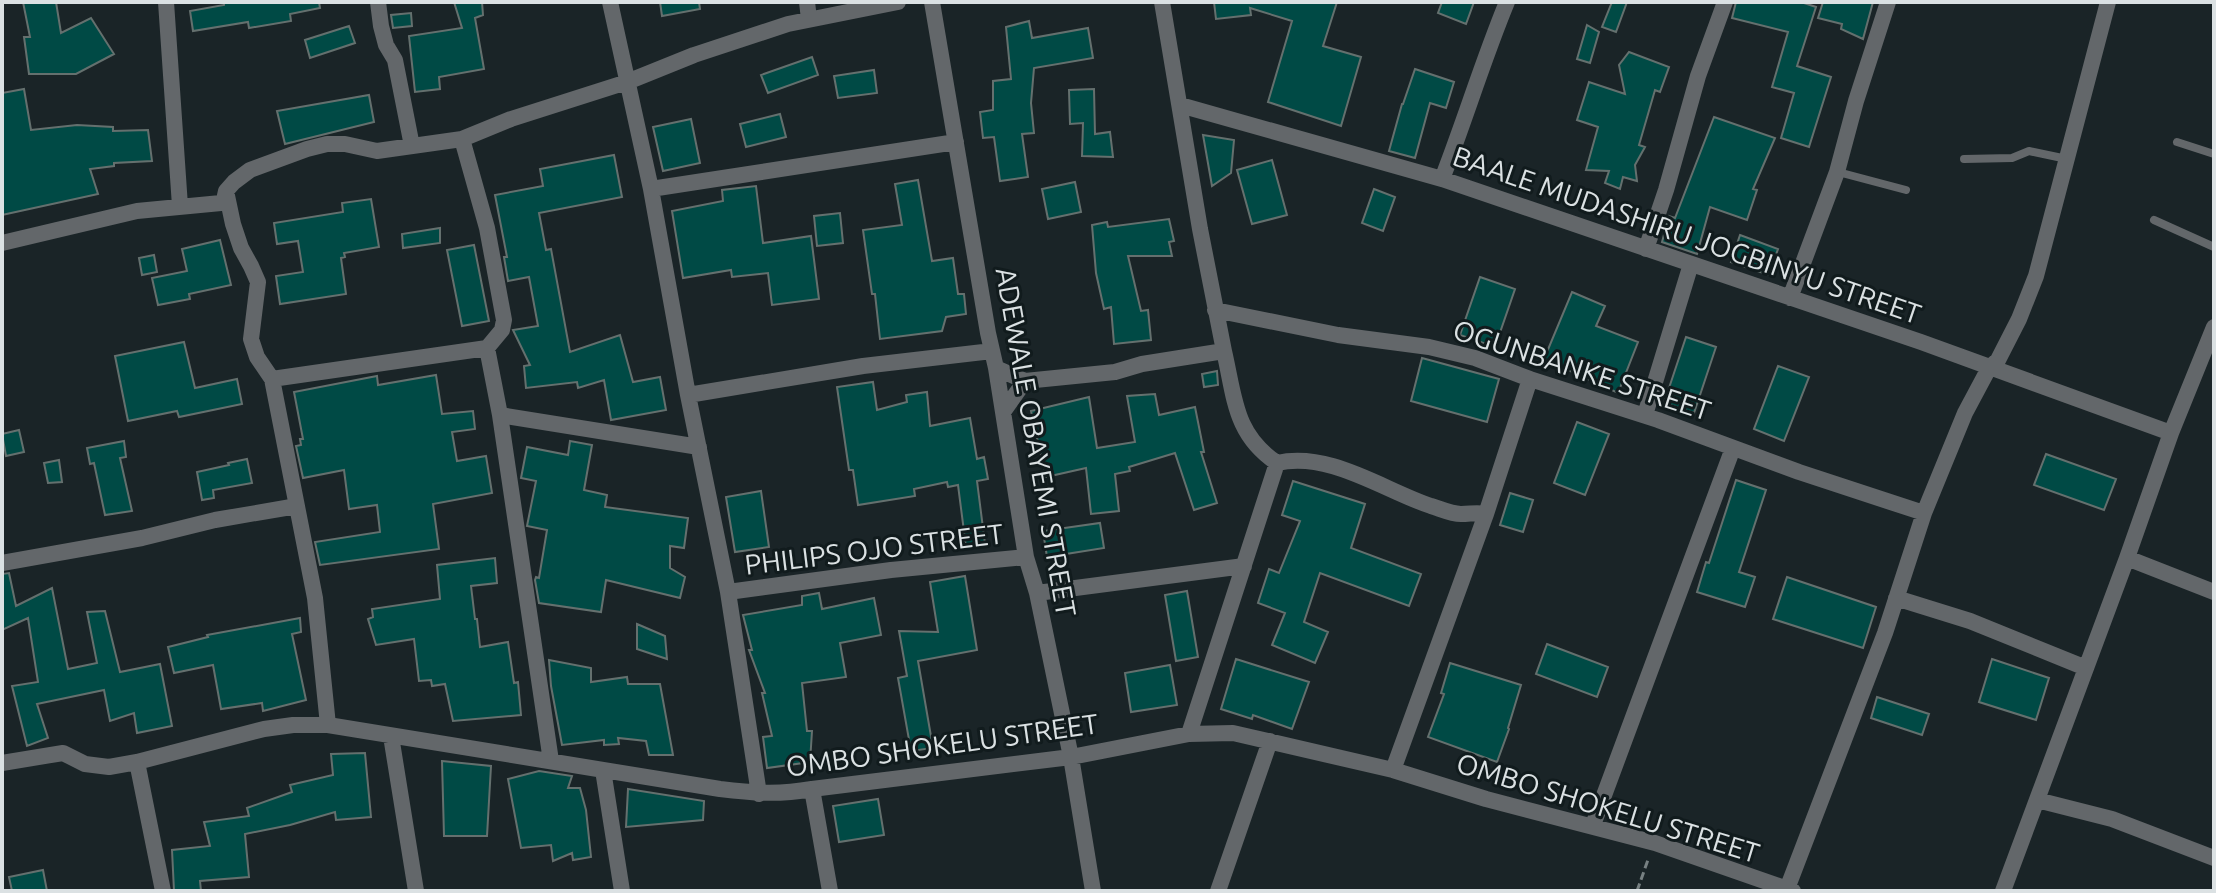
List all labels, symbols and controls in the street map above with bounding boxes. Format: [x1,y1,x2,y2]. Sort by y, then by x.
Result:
street label: BAALE MUDASHIRU JOGBINYU STREET [1449,140,1926,330]
street label: ADEWALE OBAYEMI STREET [990,265,1083,619]
street label: OGUNBANKE STREET [1449,313,1715,426]
street label: PHILIPS OJO STREET [743,517,1006,580]
street label: OMBO SHOKELU STREET [784,707,1100,782]
street label: OMBO SHOKELU STREET [1453,747,1764,869]

